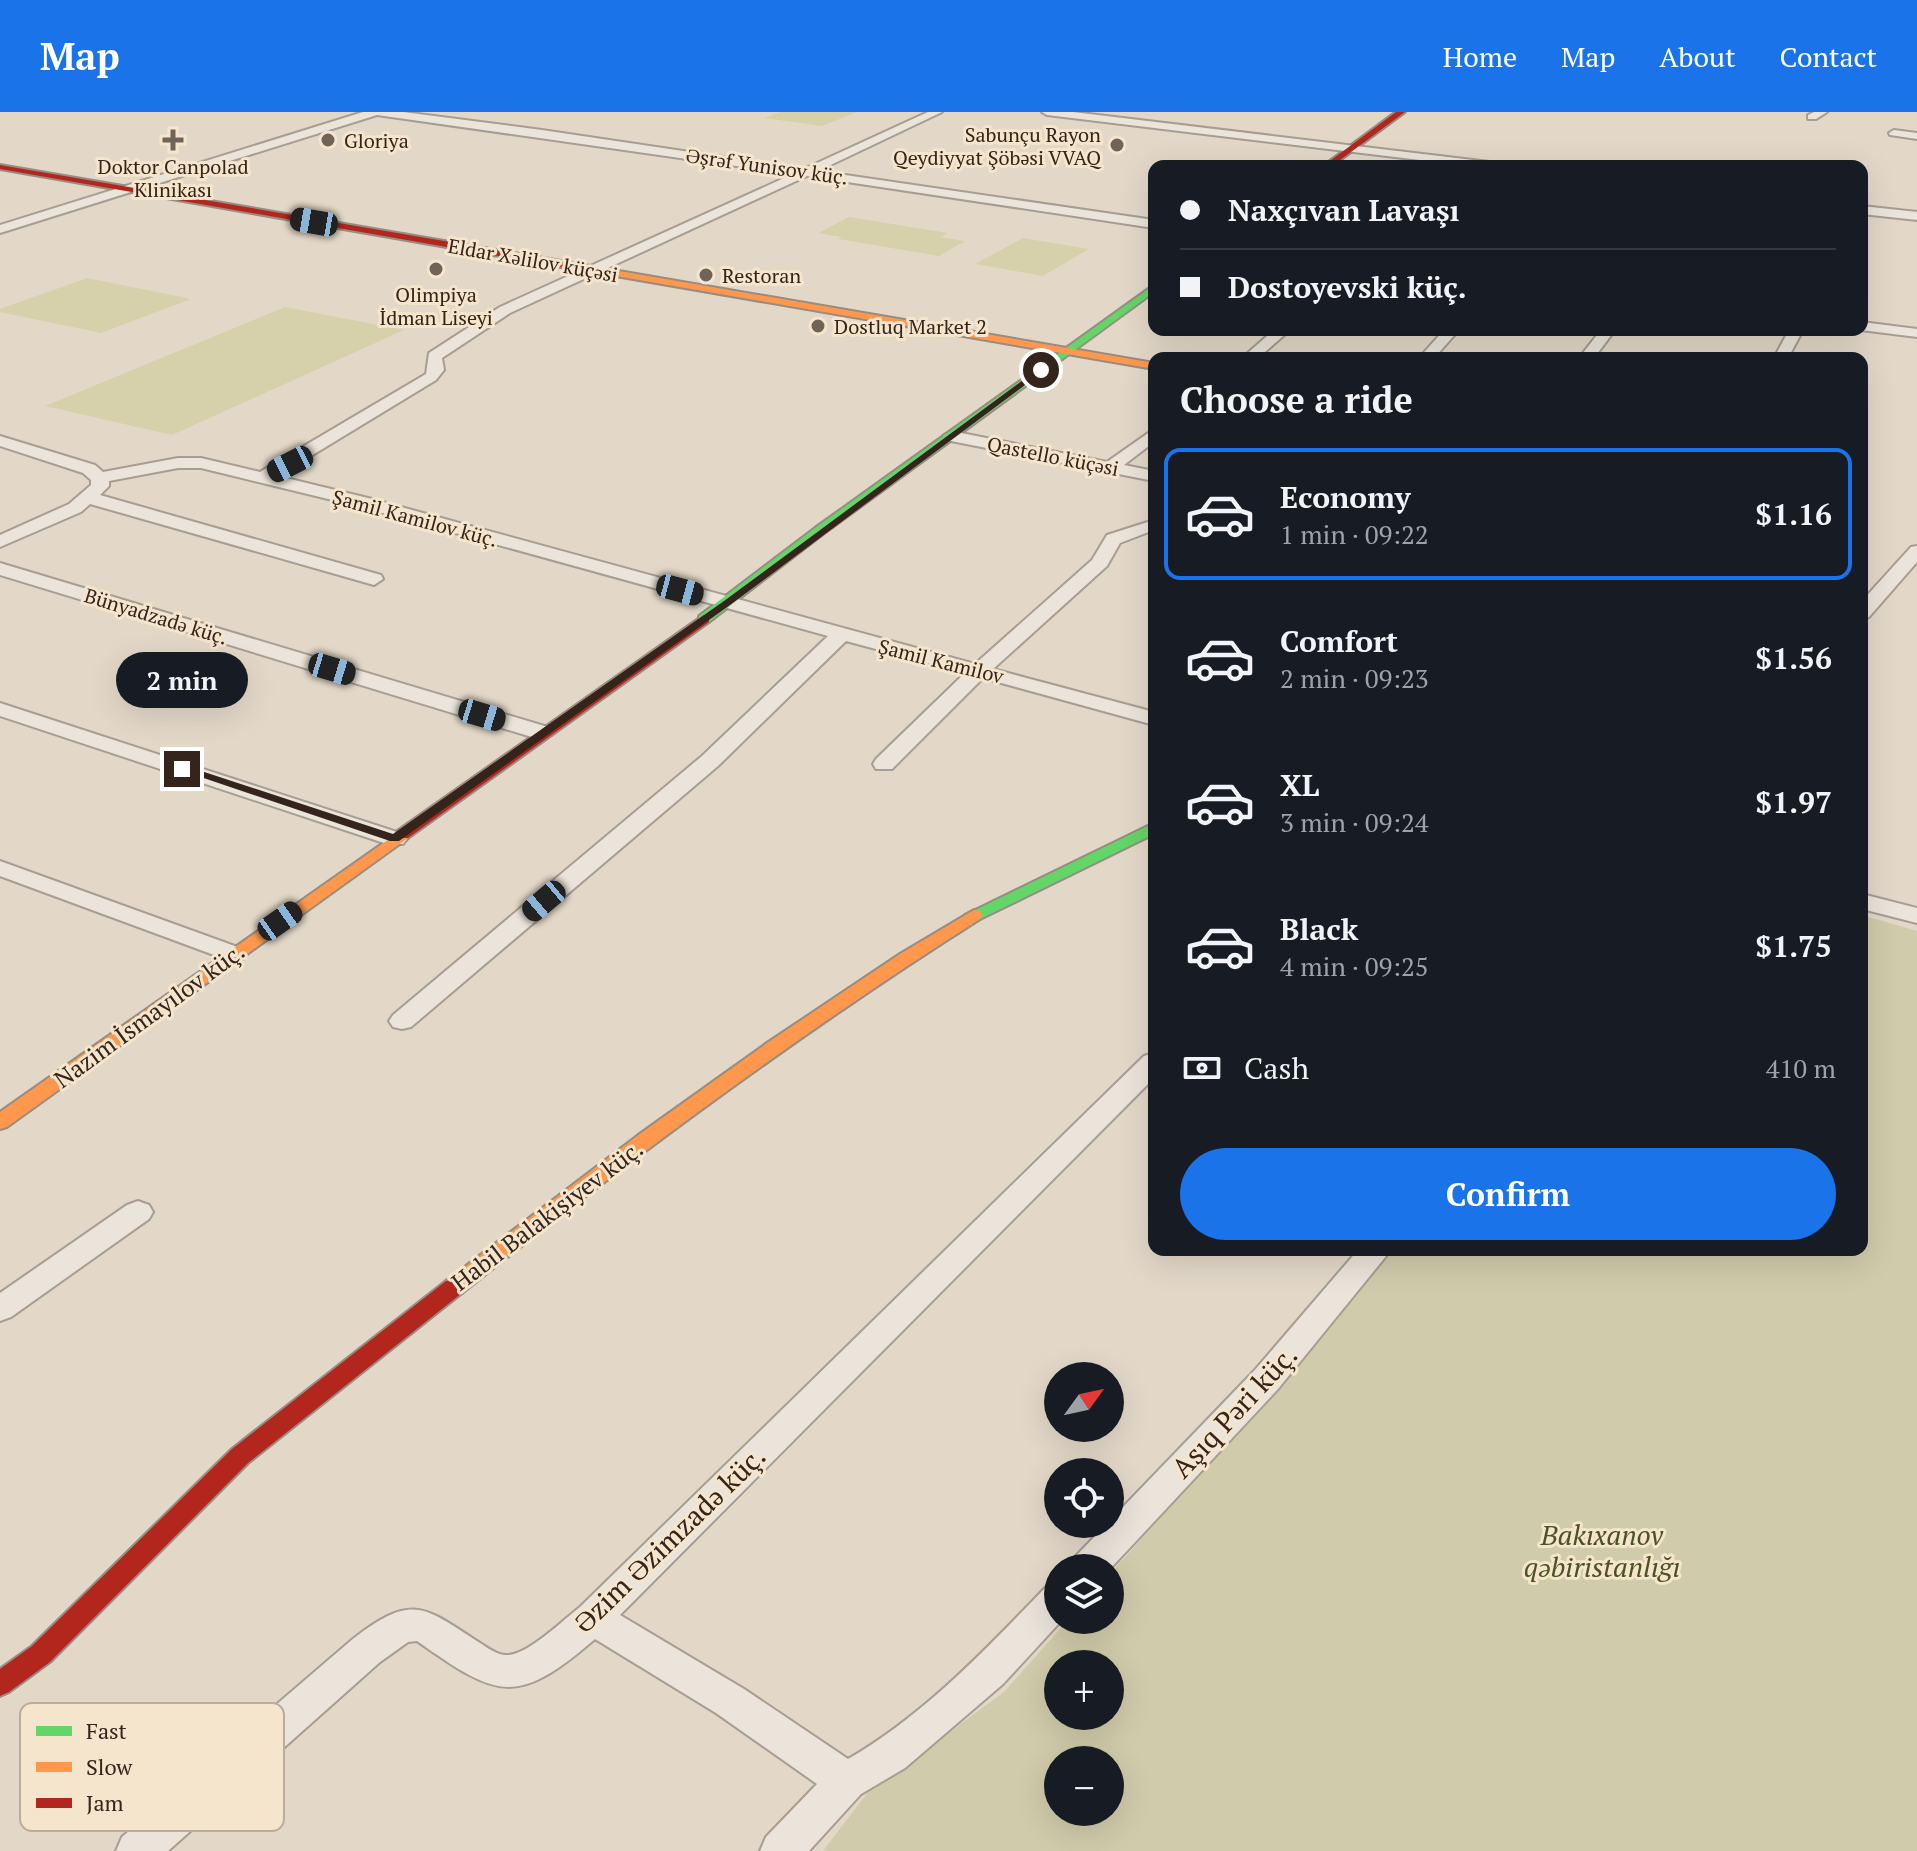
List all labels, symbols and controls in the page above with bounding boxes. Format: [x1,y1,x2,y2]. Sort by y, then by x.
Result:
text: Map [40,31,120,81]
text: Home [1443,38,1517,75]
text: Map [1561,38,1615,75]
text: About [1659,38,1736,75]
text: Contact [1780,38,1877,75]
place label: Sabunçu Rayon Qeydiyyat Şöbəsi VVAQ [893,121,1102,171]
place label: Gloriya [344,127,409,154]
marker: Doktor Canpolad Klinikası [162,129,184,151]
marker: Gloriya [319,131,337,149]
marker: Sabunçu Rayon Qeydiyyat Şöbəsi VVAQ [1108,136,1126,154]
street label: Əşrəf Yunisov küç. [684,141,850,191]
place label: Doktor Canpolad Klinikası [97,153,249,203]
text: Naxçıvan Lavaşı [1228,190,1459,230]
car [288,206,340,238]
street label: Eldar Xəlilov küçəsi [446,232,620,288]
marker: Olimpiya İdman Liseyi [427,260,445,278]
place label: Restoran [722,262,801,289]
marker: Restoran [697,266,715,284]
text: Dostoyevski küç. [1228,267,1467,307]
place label: Olimpiya İdman Liseyi [379,281,493,331]
place label: Dostluq Market 2 [834,313,987,340]
marker: Dostluq Market 2 [809,317,827,335]
route start [1023,352,1059,388]
text: Choose a ride [1180,376,1413,423]
street label: Qastello küçəsi [985,430,1121,482]
car [263,442,317,486]
text: Economy [1280,477,1411,517]
icon: car [1184,478,1256,550]
street label: Şamil Kamilov küç. [330,483,500,553]
text: $1.16 [1755,494,1832,534]
text: 1 min · 09:22 [1280,517,1429,551]
car [654,572,706,608]
street label: Bünyadzadə küç. [81,581,231,651]
text: Comfort [1280,621,1398,661]
icon: car [1184,622,1256,694]
street label: Şamil Kamilov [876,632,1007,690]
text: $1.56 [1755,638,1832,678]
car [306,651,358,687]
callout: 2 min [116,653,248,709]
text: 2 min · 09:23 [1280,661,1429,695]
text: 2 min [146,663,218,697]
car [456,697,508,733]
route end [164,751,200,787]
text: XL [1280,765,1319,805]
icon: car [1184,766,1256,838]
text: $1.97 [1755,782,1832,822]
text: 3 min · 09:24 [1280,805,1429,839]
car [518,876,570,926]
car [253,897,307,945]
text: Black [1280,909,1358,949]
icon: car [1184,910,1256,982]
text: $1.75 [1755,926,1832,966]
street label: Nazim İsmayılov küç. [47,935,251,1095]
text: 4 min · 09:25 [1280,949,1429,983]
icon: cash [1180,1046,1224,1090]
text: Cash [1244,1048,1309,1088]
text: 410 m [1766,1051,1836,1085]
street label: Habil Balakişiyev küç. [445,1132,649,1298]
button: Confirm [1180,1148,1836,1240]
street label: Aşıq Pəri küç. [1163,1337,1305,1485]
north arrow [1044,1362,1124,1442]
map controls [1044,1362,1124,1826]
street label: Əzim Əzimzadə küç. [565,1438,773,1640]
button: locate [1044,1458,1124,1538]
park label: Bakıxanov qəbiristanlığı [1524,1516,1680,1585]
button: layers [1044,1554,1124,1634]
button: + [1044,1650,1124,1730]
legend [20,1703,284,1831]
text: Fast [86,1716,127,1745]
button: − [1044,1746,1124,1826]
text: Slow [86,1752,133,1781]
text: Jam [86,1788,124,1817]

